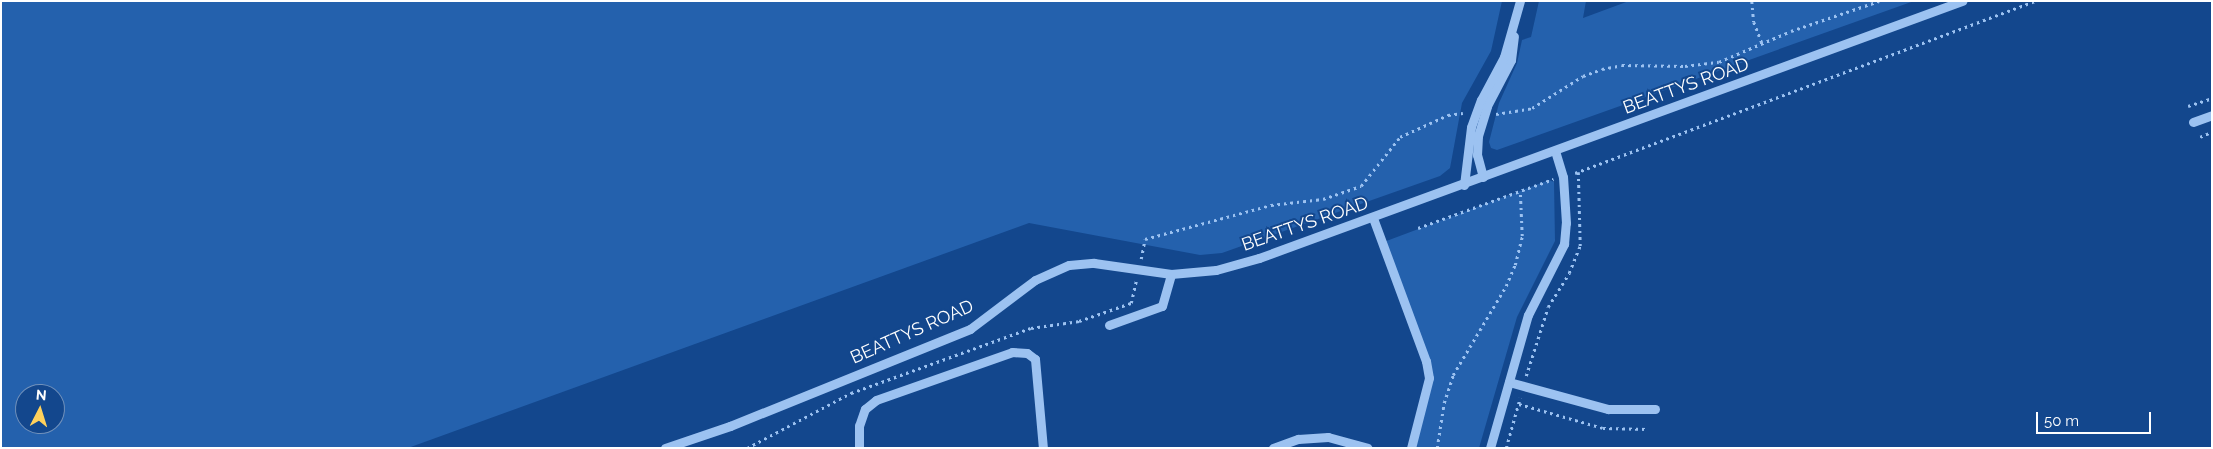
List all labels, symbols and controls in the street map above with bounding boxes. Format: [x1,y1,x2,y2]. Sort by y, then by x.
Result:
street label: BEATTYS ROAD [1620,53,1752,119]
street label: BEATTYS ROAD [1239,192,1371,256]
street label: BEATTYS ROAD [847,295,977,369]
north arrow [15,384,65,434]
text: N [35,387,47,403]
scale bar [2038,402,2153,434]
text: 50 m [2044,412,2079,430]

